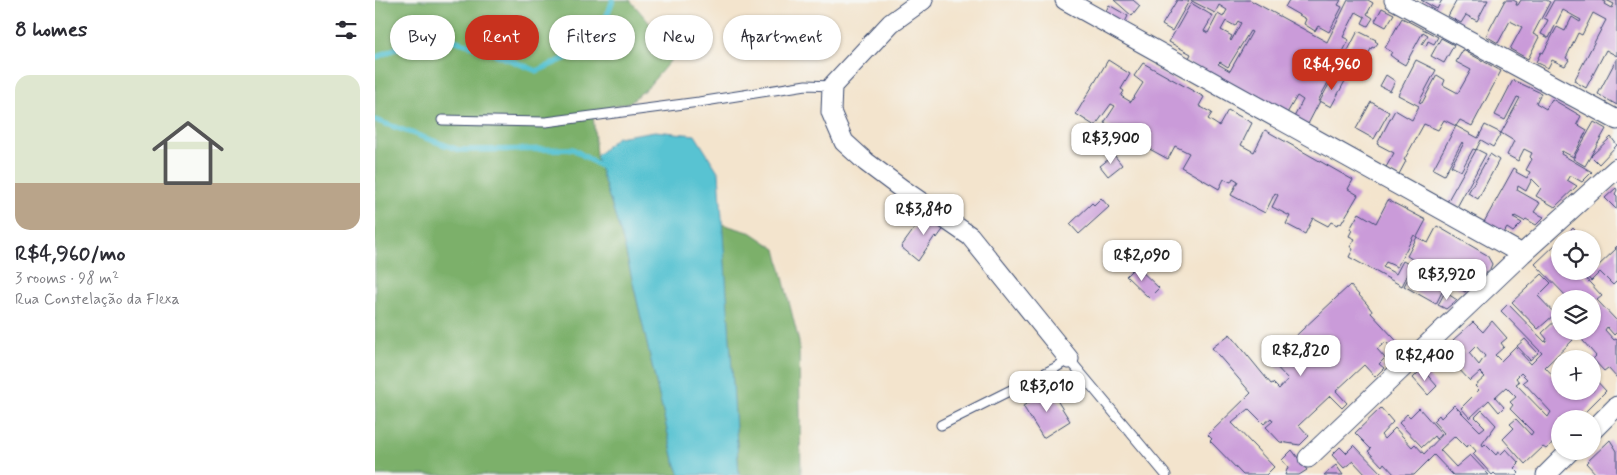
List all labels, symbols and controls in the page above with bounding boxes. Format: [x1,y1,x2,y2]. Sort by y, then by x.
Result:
chip: Buy [390,15,455,60]
chip: Rent [465,15,539,60]
chip: Filters [549,15,635,60]
chip: New [645,15,713,60]
chip: Apartment [723,15,841,60]
text: 8 homes [15,16,87,44]
icon: filters [332,16,360,44]
pin: R$4,960 [1286,48,1378,91]
text: R$4,960 [1303,54,1361,75]
icon: home [143,108,233,198]
pin: R$3,900 [1065,122,1157,165]
text: R$3,900 [1082,128,1140,149]
pin: R$3,840 [878,194,970,236]
text: R$3,840 [896,199,952,220]
map controls [1551,230,1601,460]
button: locate [1551,230,1601,280]
text: R$4,960/mo [15,240,125,268]
pin: R$2,090 [1096,240,1188,282]
text: R$2,090 [1114,245,1170,266]
pin: R$3,920 [1401,258,1493,301]
text: R$3,920 [1418,264,1476,285]
text: 3 rooms · 98 m² [15,268,119,289]
text: Rua Constelação da Flexa [15,289,180,310]
button: layers [1551,290,1601,340]
pin: R$2,820 [1255,334,1347,377]
text: R$2,820 [1272,340,1330,361]
pin: R$2,400 [1379,340,1471,382]
text: R$2,400 [1396,345,1454,366]
button: + [1551,350,1601,400]
pin: R$3,010 [1001,370,1093,413]
text: R$3,010 [1020,376,1074,397]
button: − [1551,410,1601,460]

